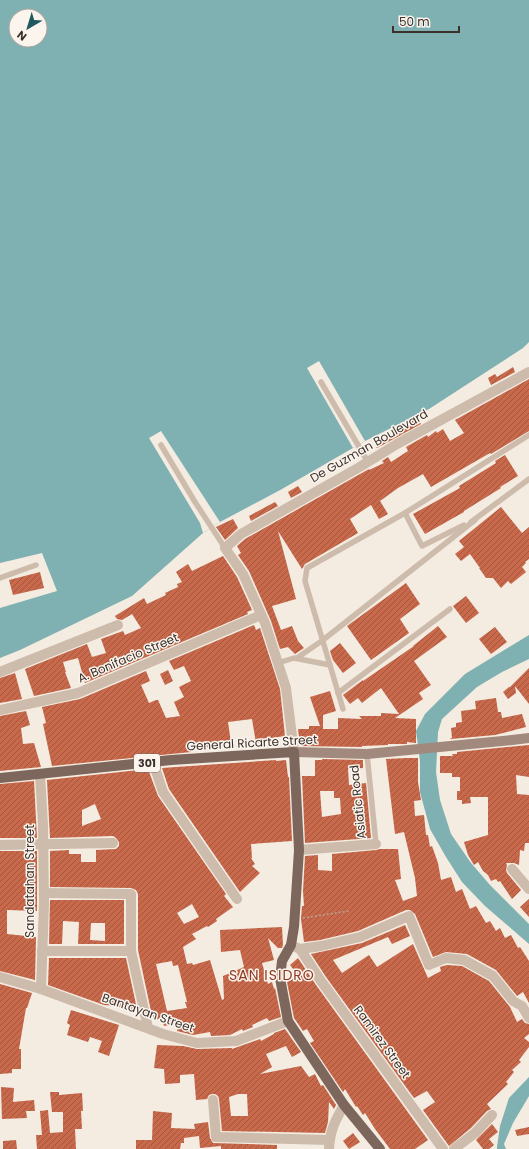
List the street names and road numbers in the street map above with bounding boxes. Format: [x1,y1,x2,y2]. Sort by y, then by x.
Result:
street label: De Guzman Boulevard [307,405,431,486]
street label: A. Bonifacio Street [75,629,181,686]
street label: General Ricarte Street [186,731,318,754]
road number: 301 [134,754,160,772]
street label: Asiatic Road [345,764,370,840]
street label: Sandatahan Street [21,824,38,938]
street label: Bantayan Street [100,989,197,1036]
street label: Ramirez Street [350,1002,415,1082]

